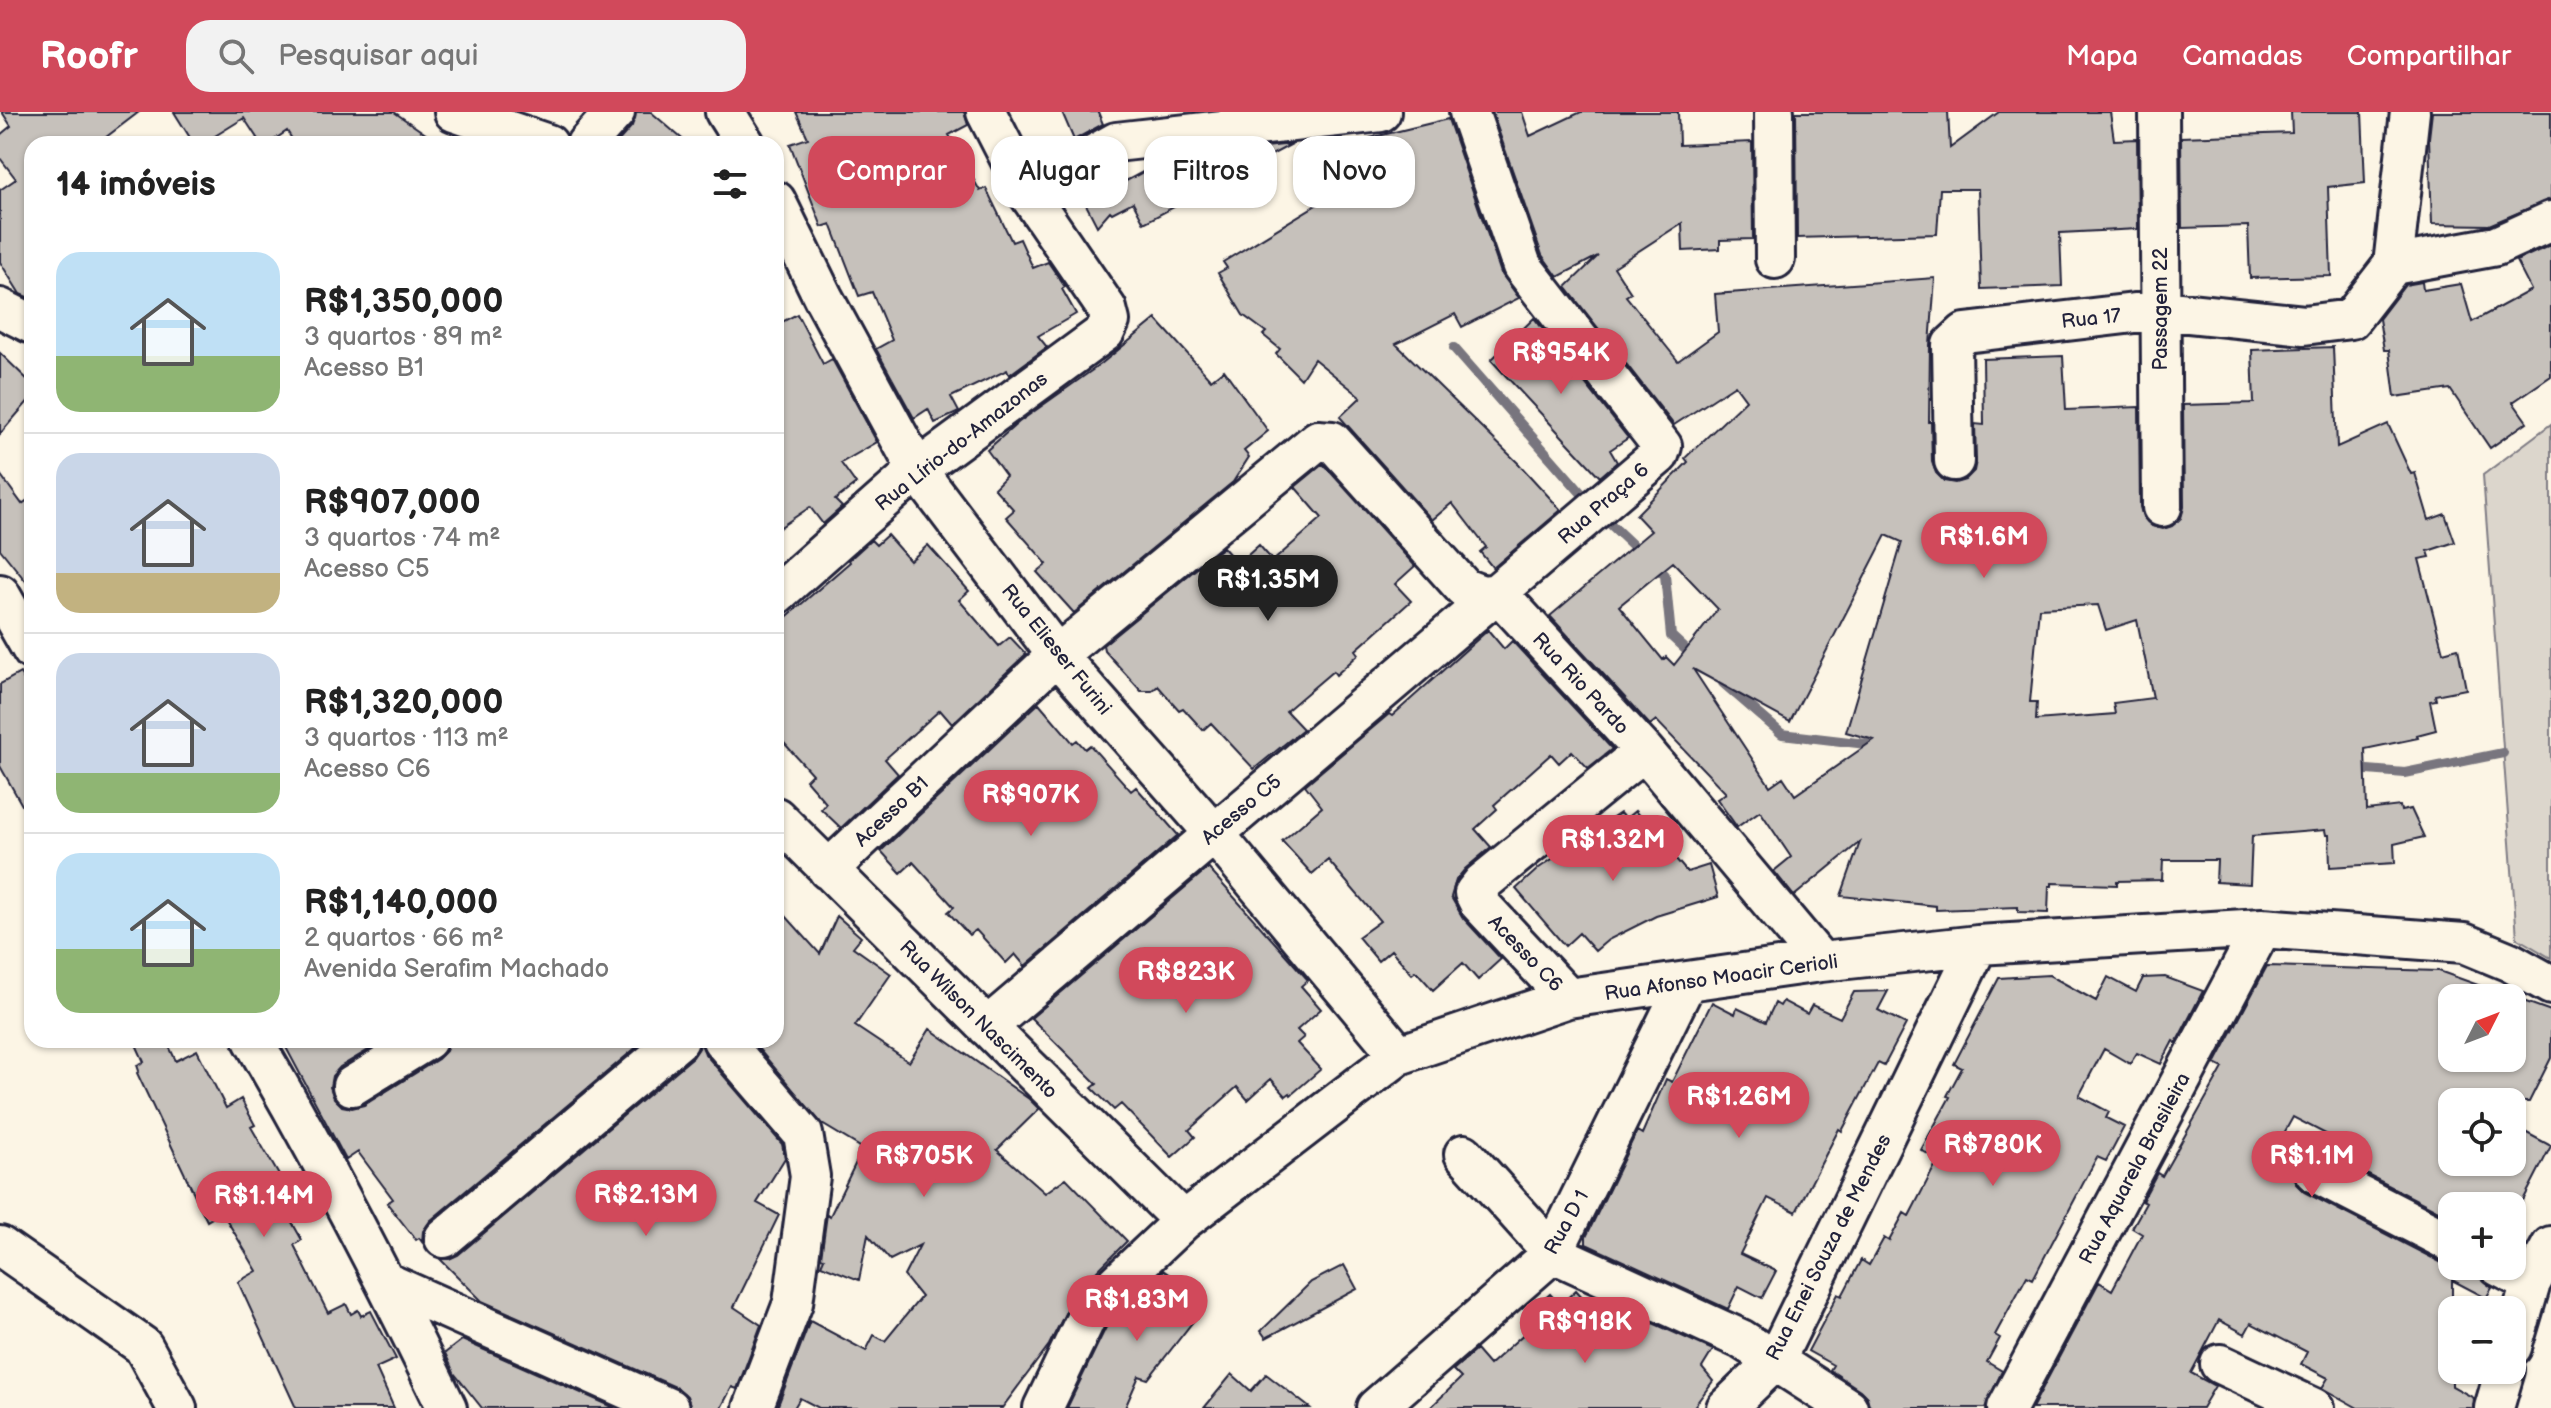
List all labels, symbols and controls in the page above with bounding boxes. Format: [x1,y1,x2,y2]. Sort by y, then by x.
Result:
search box [186,20,746,92]
text: Roofr [40,34,138,79]
icon: search [214,34,258,78]
text: Pesquisar aqui [278,38,478,74]
text: Mapa [2066,40,2138,73]
text: Camadas [2182,40,2303,73]
text: Compartilhar [2347,40,2511,73]
chip: Comprar [808,136,975,208]
chip: Alugar [991,136,1128,208]
chip: Filtros [1144,136,1277,208]
chip: Novo [1293,136,1415,208]
icon: filters [708,162,752,206]
text: 14 imóveis [56,164,216,205]
street label: Passagem 22 [2149,247,2173,371]
text: R$1,350,000 [304,281,503,322]
icon: home [120,284,216,380]
street label: Rua 17 [2060,304,2122,334]
text: 3 quartos · 89 m² [304,322,503,353]
pin: R$954K [1496,328,1626,396]
text: R$954K [1512,338,1610,369]
text: Acesso B1 [304,353,424,384]
street label: Rua Lírio-do-Amazonas [871,367,1053,517]
street label: Rua Praça 6 [1553,458,1654,550]
text: R$907,000 [304,482,481,523]
icon: home [120,485,216,581]
pin: R$1.6M [1919,512,2049,580]
text: R$1.6M [1939,522,2029,553]
text: 3 quartos · 74 m² [304,523,501,554]
text: Acesso C5 [304,554,430,585]
pin: R$1.35M [1194,555,1342,623]
text: R$1.35M [1216,565,1320,596]
street label: Rua Elieser Furini [996,579,1116,720]
street label: Rua Rio Pardo [1527,628,1634,740]
text: R$1,320,000 [304,682,503,723]
icon: home [120,685,216,781]
text: 3 quartos · 113 m² [304,723,509,754]
text: Acesso C6 [304,754,431,785]
pin: R$907K [966,770,1096,838]
street label: Acesso C5 [1197,770,1286,850]
street label: Acesso B1 [850,771,934,852]
text: R$907K [982,780,1080,811]
pin: R$1.32M [1539,815,1687,883]
text: R$1.32M [1561,825,1665,856]
text: R$1,140,000 [304,882,498,923]
icon: home [120,885,216,981]
street label: Acesso C6 [1483,910,1568,997]
text: 2 quartos · 66 m² [304,923,504,954]
street label: Rua Wilson Nascimento [894,936,1062,1104]
pin: R$823K [1121,947,1251,1015]
street label: Rua Afonso Moacir Cerioli [1603,950,1839,1006]
text: Avenida Serafim Machado [304,954,609,985]
text: R$823K [1137,957,1235,988]
north arrow [2438,984,2526,1072]
map controls [2438,984,2526,1384]
street label: Rua Aquarela Brasileira [2074,1069,2196,1268]
pin: R$1.26M [1665,1072,1813,1140]
text: R$1.26M [1686,1082,1792,1113]
button: locate [2438,1088,2526,1176]
pin: R$780K [1928,1120,2058,1188]
street label: Rua Enei Souza de Mendes [1761,1130,1897,1365]
text: R$780K [1944,1130,2042,1161]
pin: R$705K [859,1131,989,1199]
pin: R$1.1M [2247,1131,2377,1199]
text: R$705K [875,1141,973,1172]
text: R$1.1M [2270,1141,2354,1172]
pin: R$2.13M [572,1170,720,1238]
pin: R$1.14M [190,1171,338,1239]
text: R$2.13M [594,1180,698,1211]
text: R$1.14M [214,1181,314,1212]
street label: Rua D 1 [1539,1186,1594,1259]
button: + [2438,1192,2526,1280]
pin: R$1.83M [1063,1275,1211,1343]
text: R$1.83M [1085,1285,1189,1316]
button: − [2438,1296,2526,1384]
pin: R$918K [1520,1297,1650,1365]
text: R$918K [1538,1307,1632,1338]

